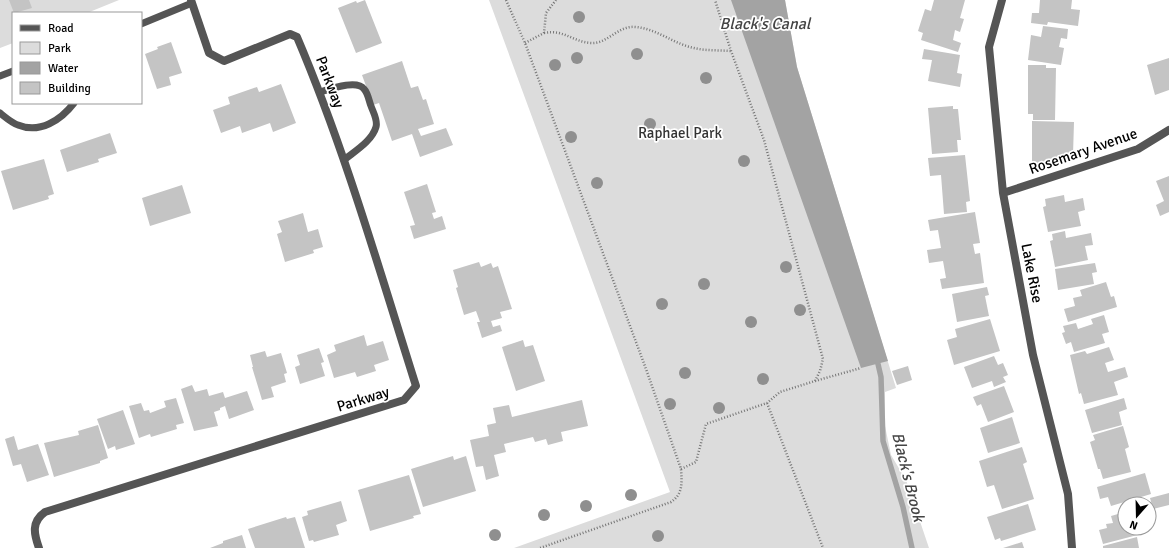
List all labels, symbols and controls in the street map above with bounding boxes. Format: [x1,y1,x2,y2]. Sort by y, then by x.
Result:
legend [12,12,142,104]
water label: Black's Canal [719,14,812,34]
text: Road [48,21,74,36]
text: Park [48,41,71,56]
street label: Parkway [312,54,348,110]
text: Water [48,61,79,76]
text: Building [48,81,91,96]
park label: Raphael Park [638,124,723,142]
street label: Rosemary Avenue [1026,124,1140,178]
street label: Lake Rise [1017,242,1047,304]
street label: Parkway [335,383,391,415]
water label: Black's Brook [887,430,929,526]
north arrow [1117,496,1157,536]
text: N [1128,518,1140,532]

